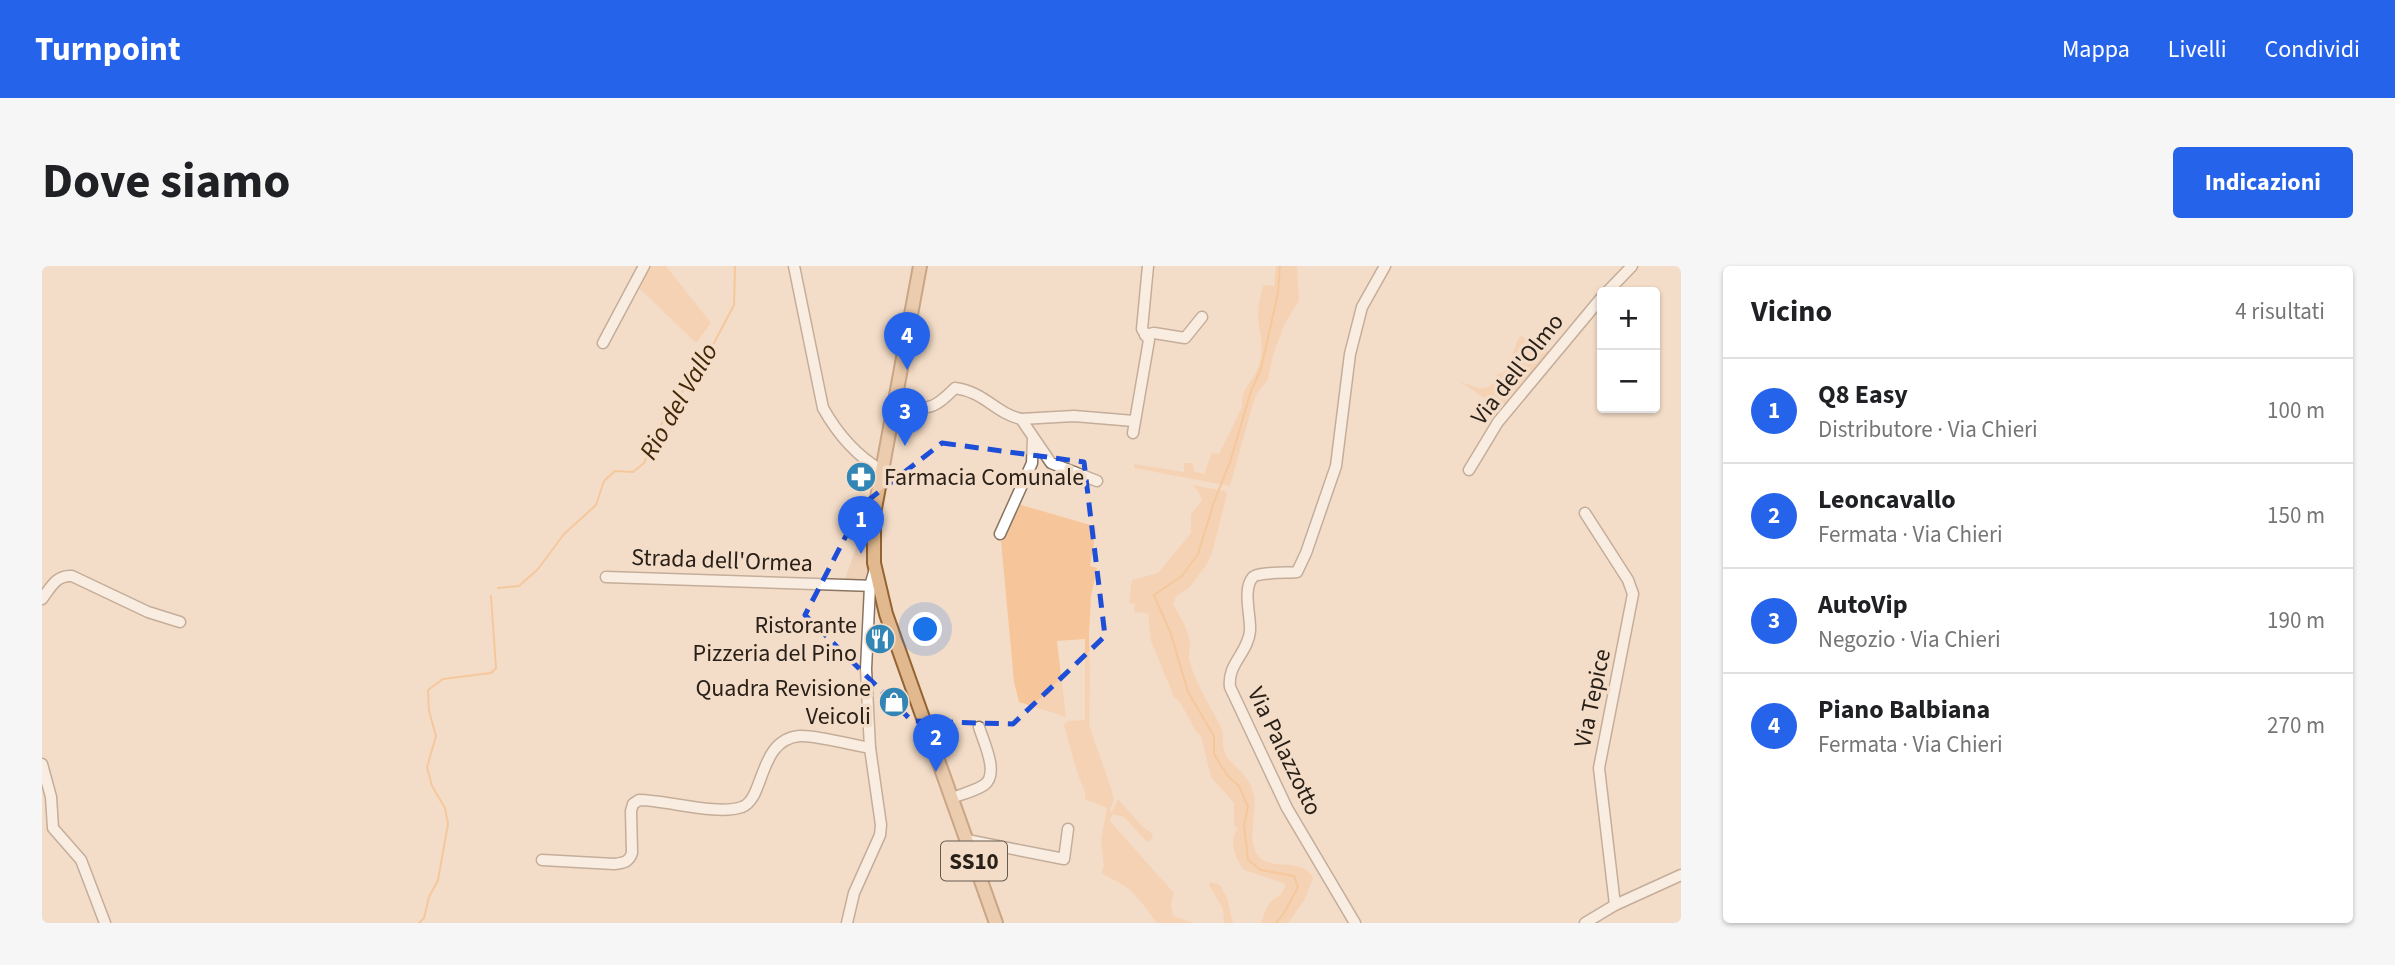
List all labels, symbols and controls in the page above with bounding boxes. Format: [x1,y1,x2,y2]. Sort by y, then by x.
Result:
text: Turnpoint [35,26,181,73]
text: Mappa [2062,32,2130,67]
text: Livelli [2168,32,2227,67]
text: Condividi [2265,32,2360,67]
text: Dove siamo [42,147,291,217]
button: Indicazioni [2173,147,2353,218]
map controls [1597,287,1660,413]
button: + [1597,287,1660,350]
text: Vicino [1751,290,1832,333]
text: 4 risultati [2235,295,2325,328]
street label: Via dell'Olmo [1462,306,1572,433]
pin: 4 [884,312,930,370]
water label: Rio del Vallo [630,336,727,467]
button: − [1597,350,1660,413]
text: Q8 Easy [1818,376,1908,413]
pin: 3 [882,388,928,446]
text: 1 [1768,394,1780,427]
text: 100 m [2267,394,2325,427]
text: Distributore · Via Chieri [1818,413,2038,446]
pharmacy icon: Farmacia Comunale [844,460,878,494]
place label: Farmacia Comunale [884,460,1084,495]
text: Leoncavallo [1818,481,1956,518]
pin: 1 [838,496,884,554]
text: 2 [1768,499,1780,532]
text: 150 m [2267,499,2325,532]
text: Fermata · Via Chieri [1818,518,2003,551]
street label: Strada dell'Ormea [631,540,813,581]
text: AutoVip [1818,586,1908,623]
text: 3 [1768,604,1780,637]
text: 190 m [2267,604,2325,637]
place label: Ristorante Pizzeria del Pino [693,608,857,671]
your location [908,612,942,646]
restaurant icon: Ristorante Pizzeria del Pino [863,622,897,656]
text: Negozio · Via Chieri [1818,623,2001,656]
street label: Via Tepice [1565,646,1620,751]
place label: Quadra Revisione Veicoli [695,671,871,734]
street label: Via Palazzotto [1238,681,1331,821]
shop icon: Quadra Revisione Veicoli [877,685,911,719]
text: Piano Balbiana [1818,691,1990,728]
text: 4 [1768,709,1780,742]
text: 270 m [2267,709,2325,742]
pin: 2 [913,714,959,772]
text: Fermata · Via Chieri [1818,728,2003,761]
road number: SS10 [941,842,1007,880]

